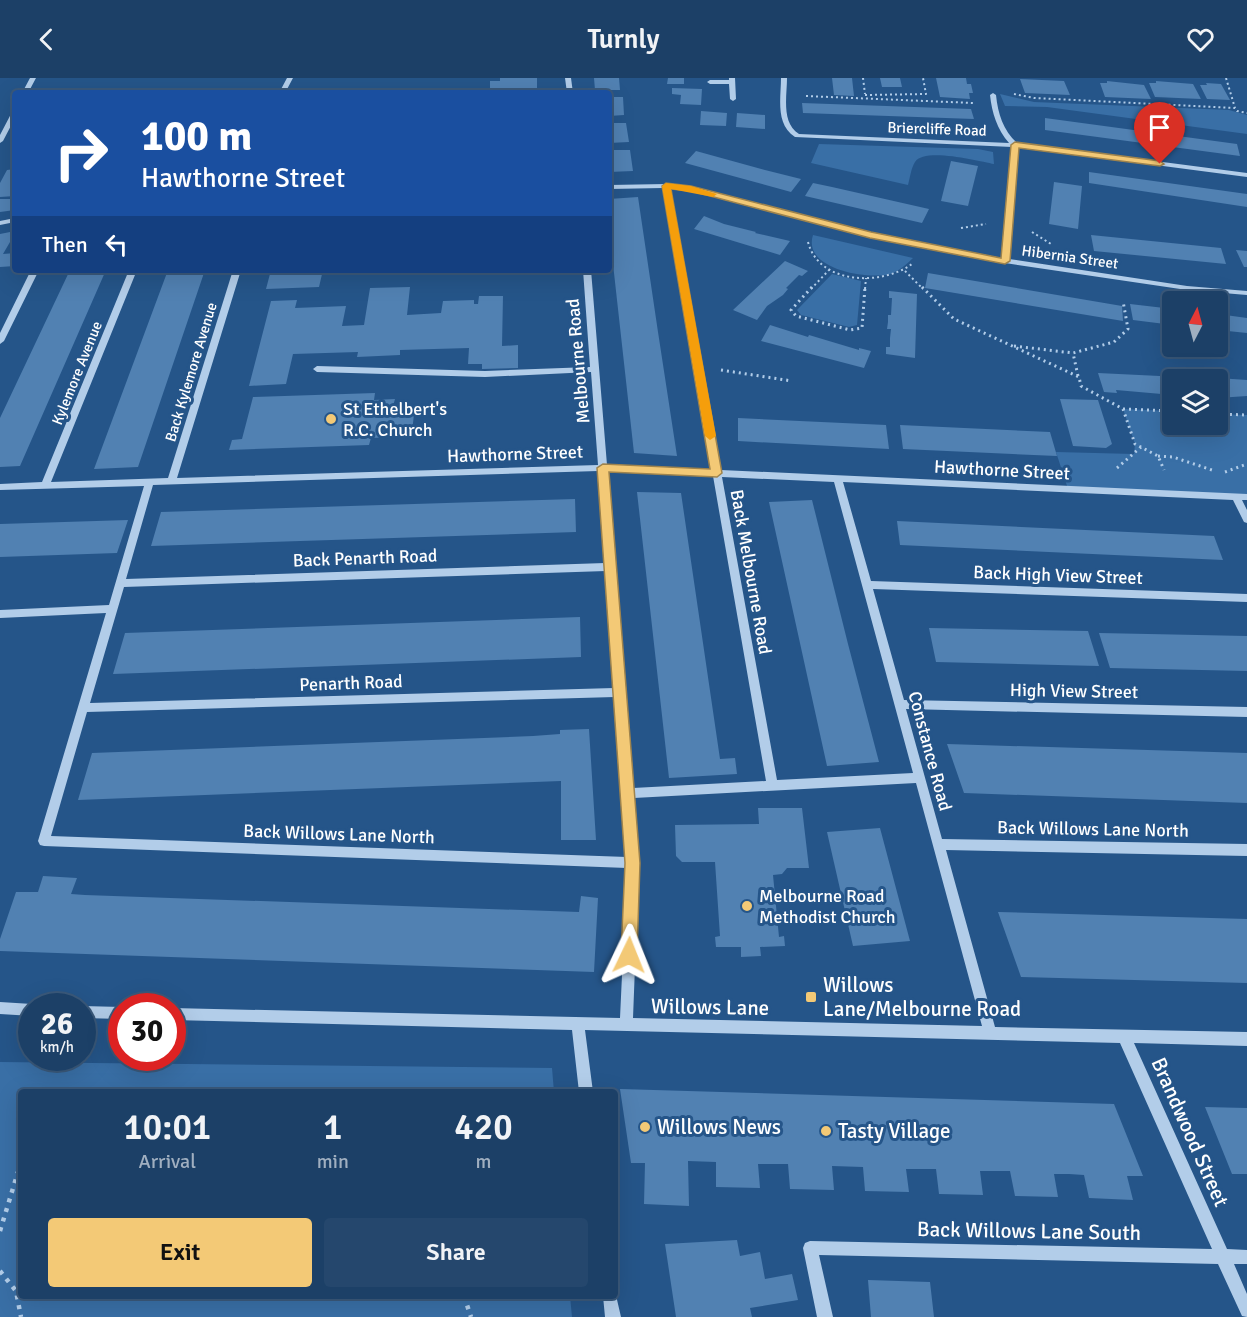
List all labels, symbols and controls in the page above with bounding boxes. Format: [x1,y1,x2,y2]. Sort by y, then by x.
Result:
icon: back [30,23,63,56]
text: Turnly [587,23,660,56]
icon: heart [1184,23,1217,56]
pin [1134,102,1185,164]
text: 100 m [141,111,252,162]
icon: arrive [1143,111,1176,144]
icon: right [42,114,120,192]
street label: Briercliffe Road [887,118,987,140]
text: Hawthorne Street [141,162,345,195]
icon: left [100,228,133,261]
text: Then [42,231,88,258]
street label: Hibernia Street [1021,241,1119,273]
north arrow [1162,291,1228,357]
map controls [1162,291,1228,435]
street label: Melbourne Road [562,298,594,424]
street label: Back Kylemore Avenue [161,300,221,444]
street label: Kylemore Avenue [48,319,106,427]
button: layers [1162,369,1228,435]
place label: St Ethelbert's R.C. Church [343,398,447,441]
marker: St Ethelbert's R.C. Church [324,412,338,426]
street label: Hawthorne Street [447,441,583,467]
street label: Hawthorne Street [933,455,1071,485]
street label: Back Melbourne Road [726,488,776,656]
street label: Back Penarth Road [292,544,438,572]
street label: Back High View Street [973,561,1143,589]
street label: Penarth Road [299,670,403,696]
street label: High View Street [1010,679,1138,703]
street label: Constance Road [903,689,957,813]
street label: Back Willows Lane North [997,816,1189,842]
street label: Back Willows Lane North [243,820,435,848]
place label: Melbourne Road Methodist Church [759,885,896,928]
marker: Melbourne Road Methodist Church [740,899,754,913]
position arrow [597,923,661,987]
place label: Willows Lane/Melbourne Road [823,972,1021,1022]
marker: Willows Lane/Melbourne Road [804,990,818,1004]
speed limit sign: 30 [108,993,186,1071]
street label: Willows Lane [651,993,769,1021]
text: 26 [41,1006,73,1043]
text: km/h [40,1038,74,1056]
street label: Brandwood Street [1146,1053,1234,1211]
text: 10:01 [123,1105,211,1150]
text: 1 [323,1105,343,1150]
text: 420 [454,1105,513,1150]
place label: Willows News [657,1114,781,1140]
place label: Tasty Village [838,1118,951,1144]
marker: Willows News [638,1120,652,1134]
marker: Tasty Village [819,1124,833,1138]
text: Arrival [139,1149,196,1174]
text: min [317,1149,349,1174]
text: m [475,1149,491,1174]
street label: Back Willows Lane South [917,1216,1141,1246]
button: Exit [48,1218,312,1287]
button: Share [324,1218,588,1287]

